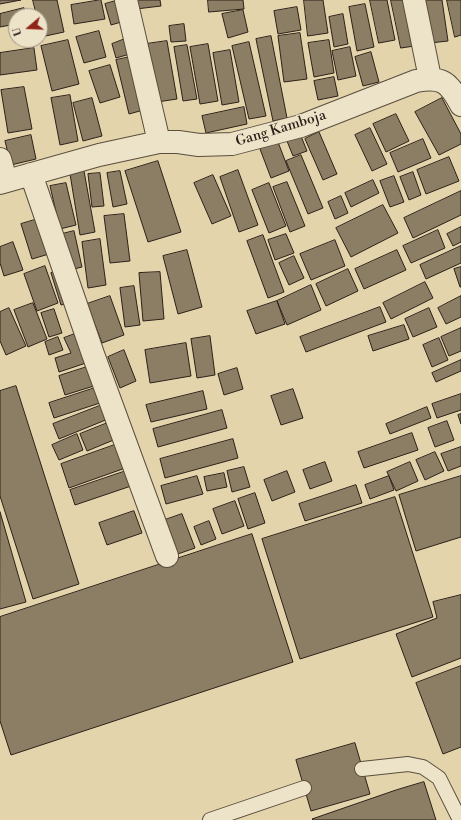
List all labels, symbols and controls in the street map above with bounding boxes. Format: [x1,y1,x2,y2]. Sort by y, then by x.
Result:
north arrow [8,8,48,48]
text: U [10,25,26,38]
street label: Gang Kamboja [234,107,328,151]

